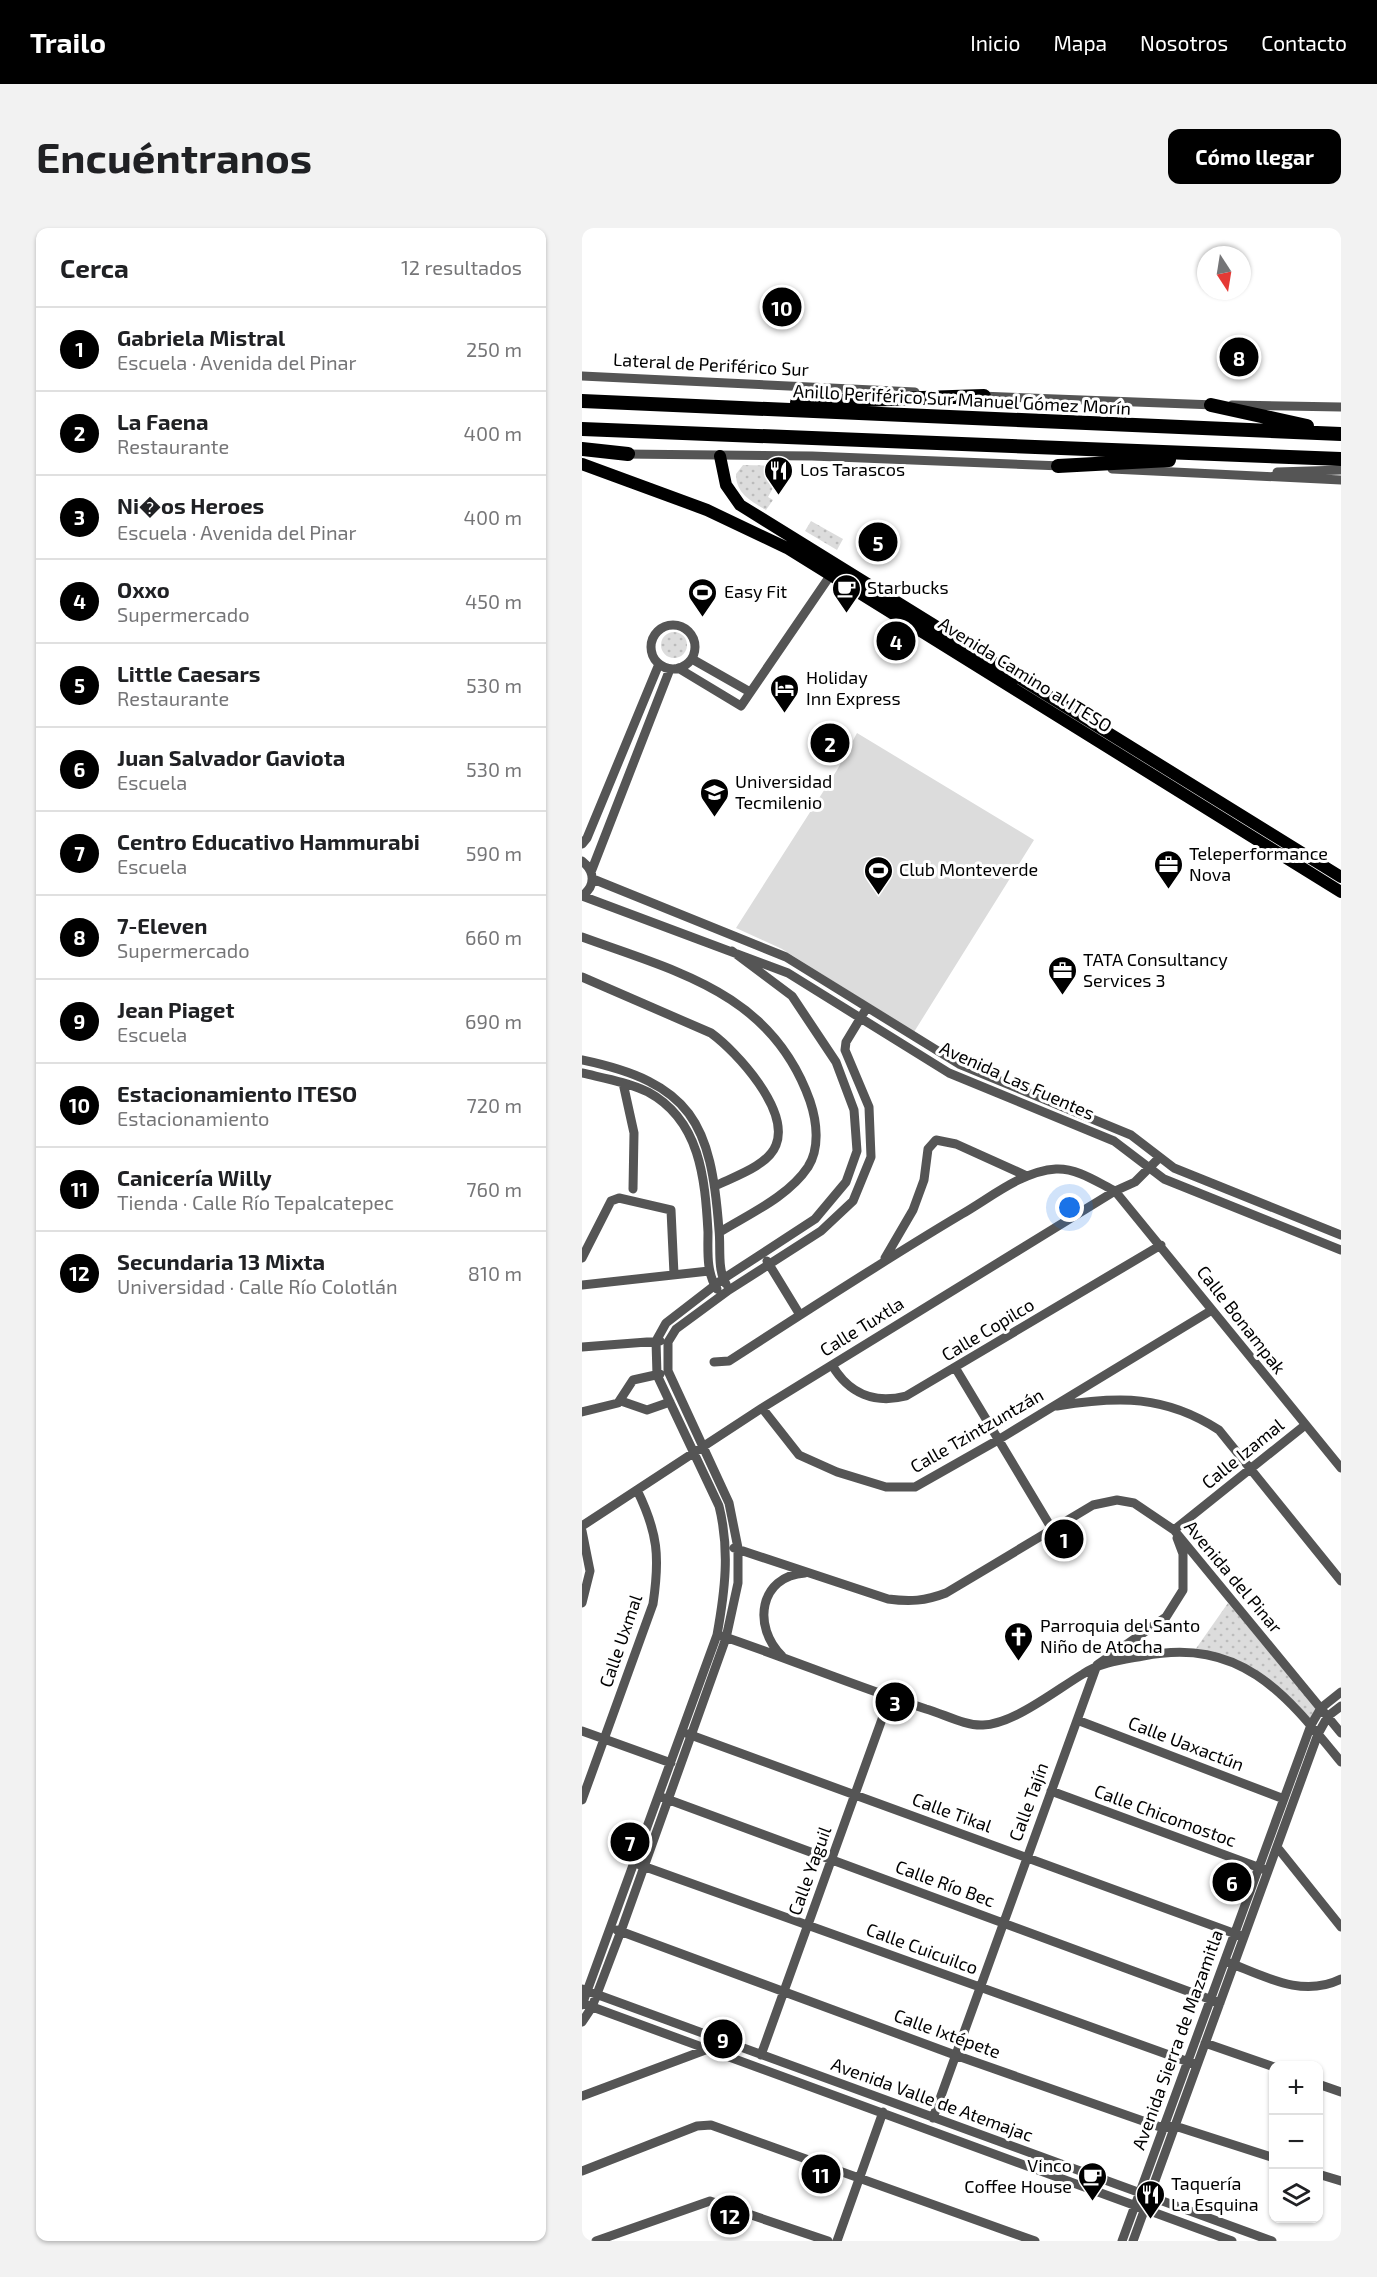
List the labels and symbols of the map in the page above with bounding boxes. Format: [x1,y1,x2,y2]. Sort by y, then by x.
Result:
north arrow [1197,246,1251,300]
pin: 10 [762,284,802,329]
pin: 8 [1220,334,1258,380]
street label: Lateral de Periférico Sur [613,348,810,380]
street label: Anillo Periférico Sur Manuel Gómez Morín [793,379,1132,419]
restaurant icon: Los Tarascos [763,454,795,496]
place label: Los Tarascos [800,458,905,480]
pin: 5 [858,520,898,564]
cafe icon: Starbucks [830,572,862,614]
sports icon: Easy Fit [687,576,719,618]
place label: Starbucks [867,576,949,598]
place label: Easy Fit [724,580,787,602]
street label: Avenida Camino al ITESO [935,612,1116,737]
pin: 4 [876,618,916,664]
place label: Holiday Inn Express [806,666,901,709]
hotel icon: Holiday Inn Express [769,672,801,714]
pin: 2 [810,720,850,766]
place label: Universidad Tecmilenio [735,770,832,813]
school or university icon: Universidad Tecmilenio [698,776,730,818]
place label: Teleperformance Nova [1189,842,1328,885]
office icon: Teleperformance Nova [1152,848,1184,890]
sports icon: Club Monteverde [862,854,894,896]
place label: Club Monteverde [899,858,1038,880]
place label: TATA Consultancy Services 3 [1083,948,1228,991]
office icon: TATA Consultancy Services 3 [1046,954,1078,996]
street label: Avenida Las Fuentes [937,1036,1098,1124]
your location [1055,1193,1084,1222]
street label: Calle Bonampak [1193,1261,1291,1378]
street label: Calle Tuxtla [815,1292,908,1361]
street label: Calle Copilco [937,1293,1038,1365]
street label: Calle Tzintzuntzán [906,1383,1047,1477]
street label: Calle Izamal [1197,1413,1288,1493]
street label: Avenida del Pinar [1180,1515,1287,1637]
pin: 1 [1044,1516,1084,1562]
street label: Calle Uxmal [594,1591,646,1690]
place label: Parroquia del Santo Niño de Atocha [1040,1614,1200,1657]
church icon: Parroquia del Santo Niño de Atocha [1003,1620,1035,1662]
pin: 3 [876,1680,914,1724]
street label: Calle Uaxactún [1125,1711,1247,1775]
street label: Calle Tajín [1004,1759,1052,1844]
street label: Calle Chicomostoc [1091,1779,1240,1851]
street label: Calle Tikal [909,1787,996,1837]
pin: 7 [610,1820,650,1864]
street label: Calle Yaguil [783,1822,836,1918]
street label: Calle Río Bec [893,1855,998,1911]
pin: 6 [1212,1860,1252,1904]
street label: Calle Cuicuilco [863,1918,981,1978]
street label: Avenida Sierra de Mazamitla [1127,1927,1227,2153]
street label: Calle Ixtépete [891,2004,1004,2063]
pin: 9 [704,2016,742,2062]
street label: Avenida Valle de Atemajac [828,2052,1036,2146]
pin: 11 [802,2152,840,2196]
place label: Vinco Coffee House [964,2154,1072,2197]
cafe icon: Vinco Coffee House [1077,2160,1109,2202]
place label: Taquería La Esquina [1171,2172,1259,2215]
restaurant icon: Taquería La Esquina [1134,2178,1166,2220]
pin: 12 [710,2192,750,2238]

